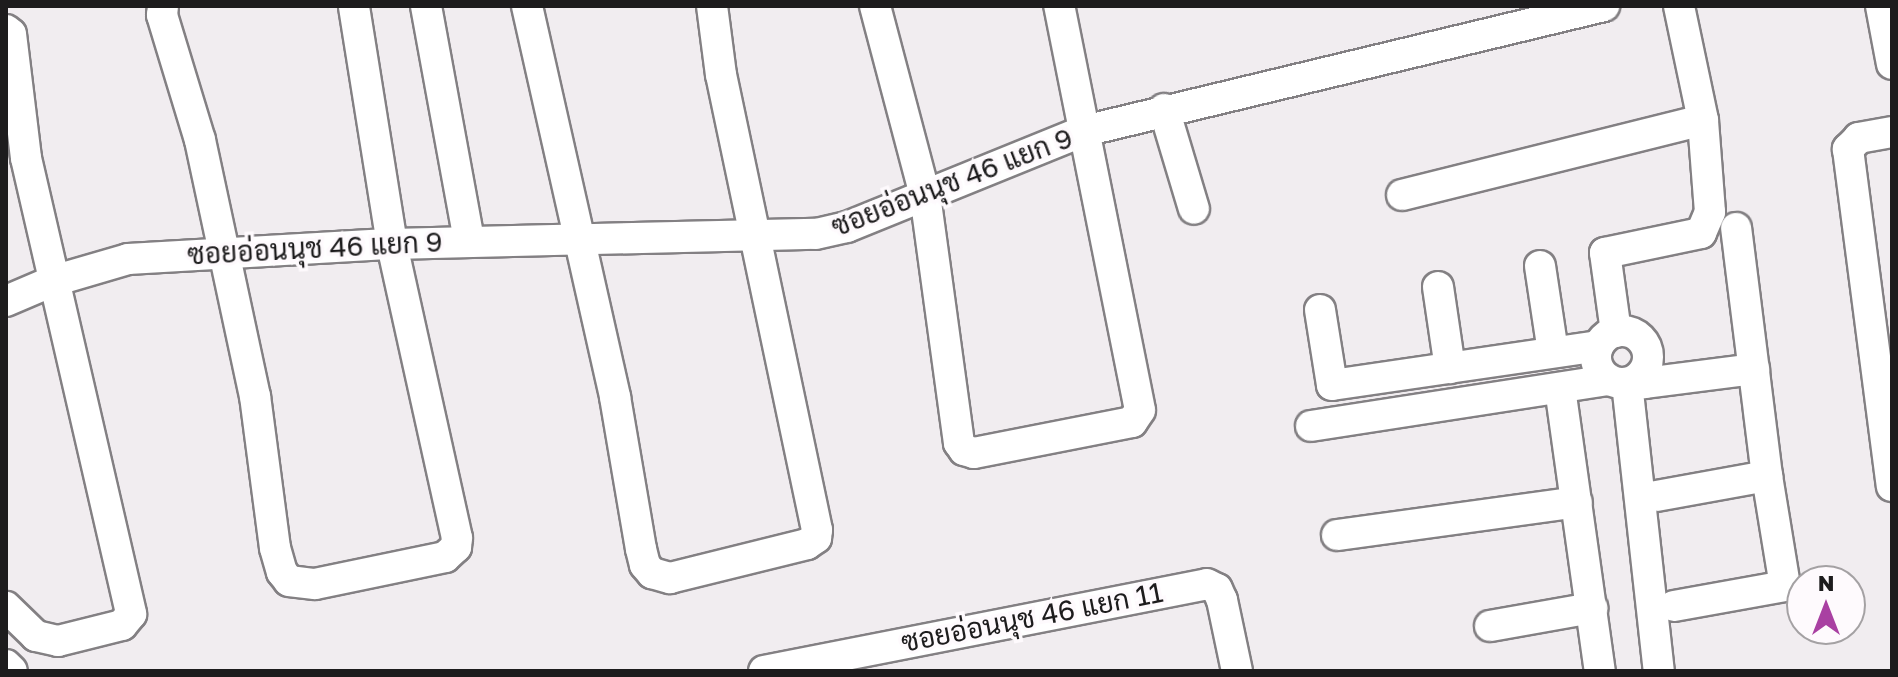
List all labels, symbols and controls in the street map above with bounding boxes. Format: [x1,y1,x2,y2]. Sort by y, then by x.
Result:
street label: ซอยอ่อนนุช 46 แยก 9 [827,121,1077,243]
street label: ซอยอ่อนนุช 46 แยก 9 [187,225,443,271]
north arrow [1786,565,1866,645]
text: N [1818,569,1834,596]
street label: ซอยอ่อนนุช 46 แยก 11 [898,575,1166,659]

